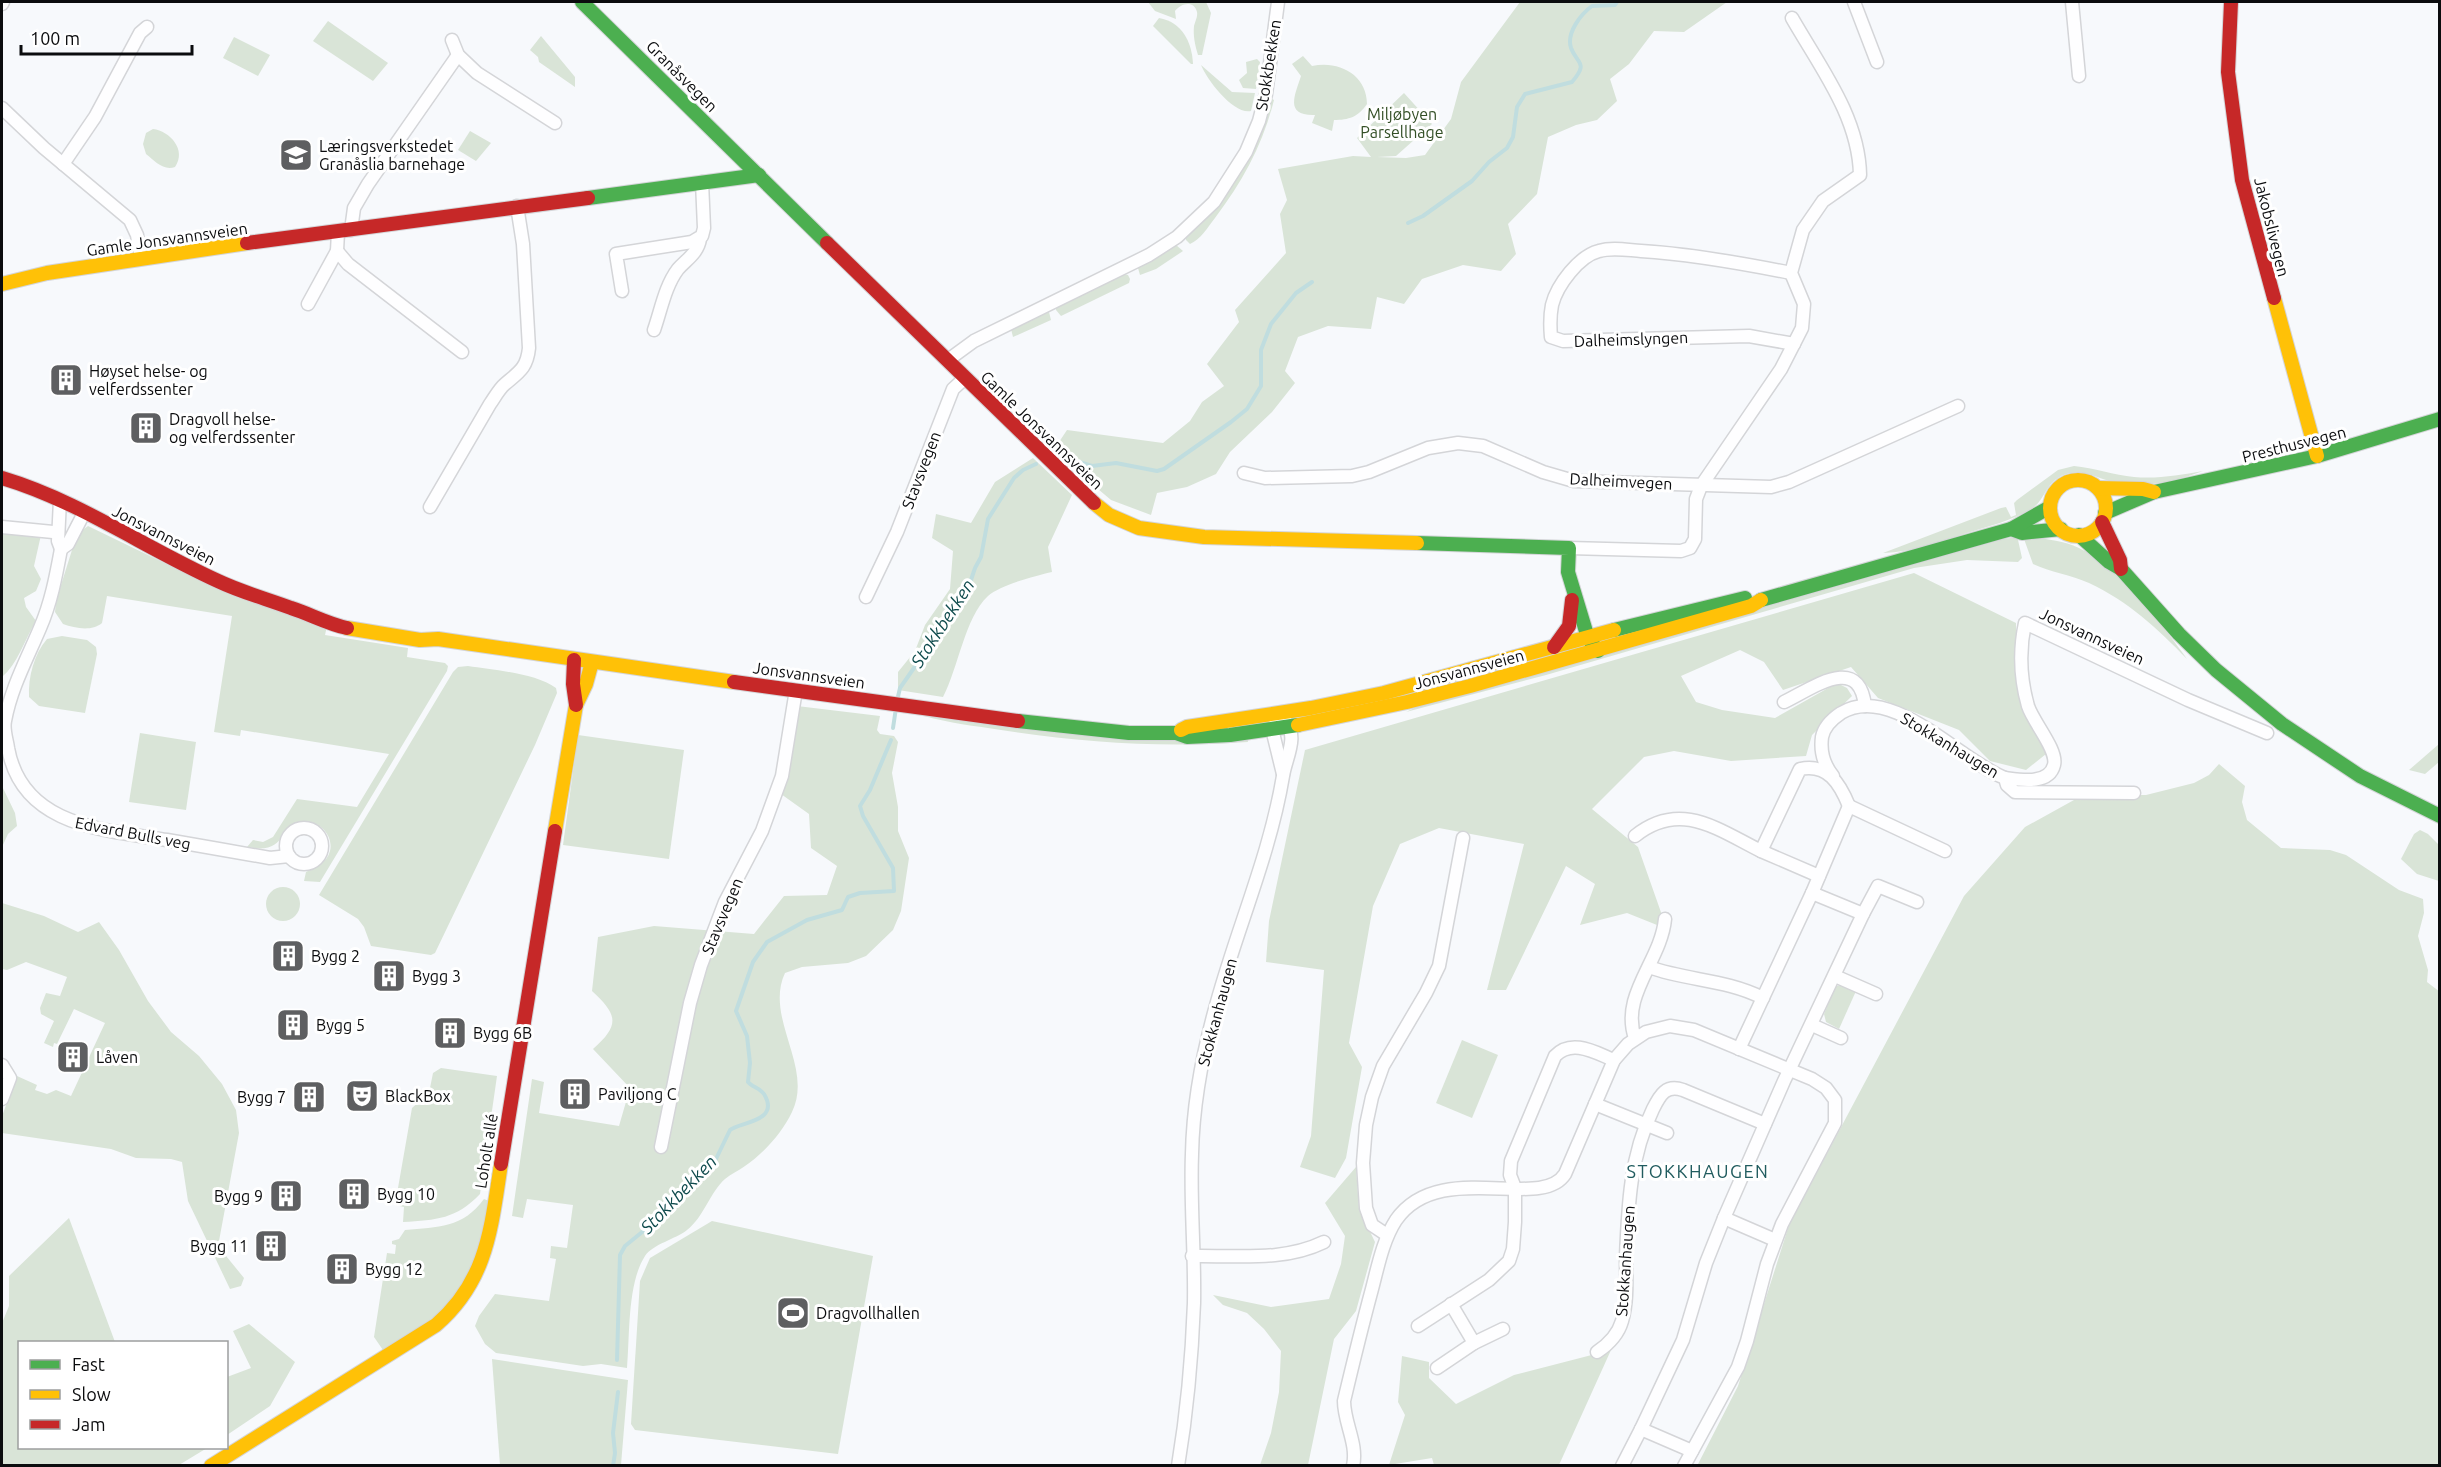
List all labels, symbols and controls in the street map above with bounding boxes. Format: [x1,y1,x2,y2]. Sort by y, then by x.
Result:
scale bar [21,18,192,56]
street label: Stokkbekken [1252,18,1284,112]
text: 100 m [30,28,80,48]
street label: Granåsvegen [643,37,721,115]
park label: Miljøbyen Parsellhage [1360,105,1444,141]
school or university icon: Læringsverkstedet Granåslia barnehage [278,137,314,173]
place label: Læringsverkstedet Granåslia barnehage [319,137,465,173]
street label: Jakobslivegen [2251,176,2293,278]
street label: Gamle Jonsvannsveien [85,219,249,259]
street label: Dalheimslyngen [1573,328,1689,350]
building icon: Høyset helse- og velferdssenter [48,362,84,398]
place label: Høyset helse- og velferdssenter [89,362,208,398]
street label: Gamle Jonsvannsveien [977,367,1107,493]
building icon: Dragvoll helse- og velferdssenter [128,410,164,446]
place label: Dragvoll helse- og velferdssenter [169,410,295,446]
street label: Presthusvegen [2240,422,2348,466]
street label: Stavsvegen [898,429,944,511]
street label: Dalheimvegen [1569,469,1673,493]
street label: Jonsvannsveien [110,501,218,569]
water label: Stokkbekken [906,575,978,671]
street label: Jonsvannsveien [2037,604,2147,668]
street label: Jonsvannsveien [1412,646,1526,692]
street label: Jonsvannsveien [752,658,866,692]
street label: Stokkanhaugen [1898,709,2002,781]
street label: Edvard Bulls veg [74,813,192,853]
street label: Stavsvegen [698,875,746,957]
building icon: Bygg 2 [270,938,306,974]
place label: Bygg 2 [311,947,360,965]
street label: Stokkanhaugen [1194,956,1240,1068]
building icon: Bygg 3 [371,958,407,994]
place label: Bygg 3 [412,967,461,985]
building icon: Bygg 5 [275,1007,311,1043]
building icon: Bygg 6B [432,1015,468,1051]
place label: Bygg 5 [316,1016,365,1034]
place label: Bygg 6B [473,1024,532,1042]
building icon: Låven [55,1039,91,1075]
place label: Låven [96,1048,138,1066]
building icon: Paviljong C [557,1076,593,1112]
theatre icon: BlackBox [344,1078,380,1114]
building icon: Bygg 7 [291,1079,327,1115]
place label: Paviljong C [598,1085,677,1103]
place label: BlackBox [385,1087,451,1105]
place label: Bygg 7 [237,1088,286,1106]
street label: Loholt allé [471,1112,501,1190]
water label: Stokkbekken [635,1151,720,1238]
district label: STOKKHAUGEN [1627,1161,1769,1181]
building icon: Bygg 10 [336,1176,372,1212]
building icon: Bygg 9 [268,1178,304,1214]
place label: Bygg 10 [377,1185,435,1203]
place label: Bygg 9 [214,1187,263,1205]
street label: Stokkanhaugen [1612,1205,1638,1317]
building icon: Bygg 11 [253,1228,289,1264]
place label: Bygg 11 [190,1237,248,1255]
building icon: Bygg 12 [324,1251,360,1287]
place label: Bygg 12 [365,1260,423,1278]
sports icon: Dragvollhallen [775,1295,811,1331]
place label: Dragvollhallen [816,1304,920,1322]
legend [18,1341,228,1449]
text: Fast [72,1354,105,1374]
text: Slow [72,1384,111,1404]
text: Jam [72,1414,106,1434]

